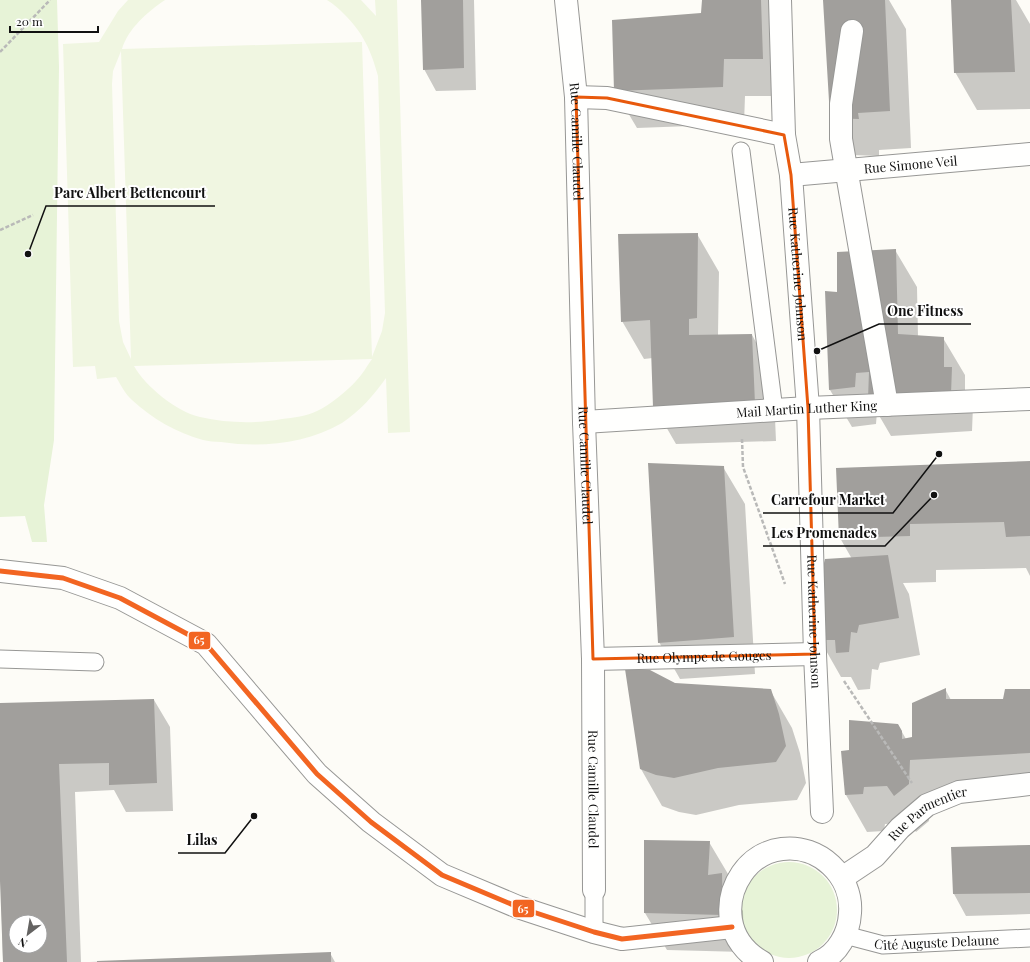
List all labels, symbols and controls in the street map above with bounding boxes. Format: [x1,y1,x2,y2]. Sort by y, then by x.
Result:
scale bar [10,8,98,34]
text: 20 m [16,13,43,29]
street label: Rue Camille Claudel [567,81,588,201]
street label: Rue Simone Veil [863,151,958,177]
callout: Parc Albert Bettencourt [46,180,215,206]
text: Parc Albert Bettencourt [54,183,206,202]
street label: Rue Katherine Johnson [785,207,812,342]
callout: One Fitness [879,298,971,324]
text: One Fitness [887,301,963,320]
street label: Mail Martin Luther King [736,396,878,420]
street label: Rue Camille Claudel [576,406,597,525]
callout: Carrefour Market [763,487,893,513]
text: Carrefour Market [771,490,885,509]
callout: Les Promenades [763,520,885,546]
text: Les Promenades [771,523,877,542]
street label: Rue Katherine Johnson [804,554,826,689]
line badge: 65 [188,631,211,650]
text: 65 [193,632,205,647]
street label: Rue Olympe de Gouges [636,646,772,666]
street label: Rue Camille Claudel [585,730,603,849]
street label: Rue Parmentier [884,782,968,844]
callout: Lilas [178,827,225,853]
text: Lilas [186,830,218,849]
line badge: 65 [512,899,535,918]
text: 65 [517,901,529,916]
north arrow [8,914,48,954]
street label: Cité Auguste Delaune [873,930,1000,953]
text: N [15,934,30,951]

